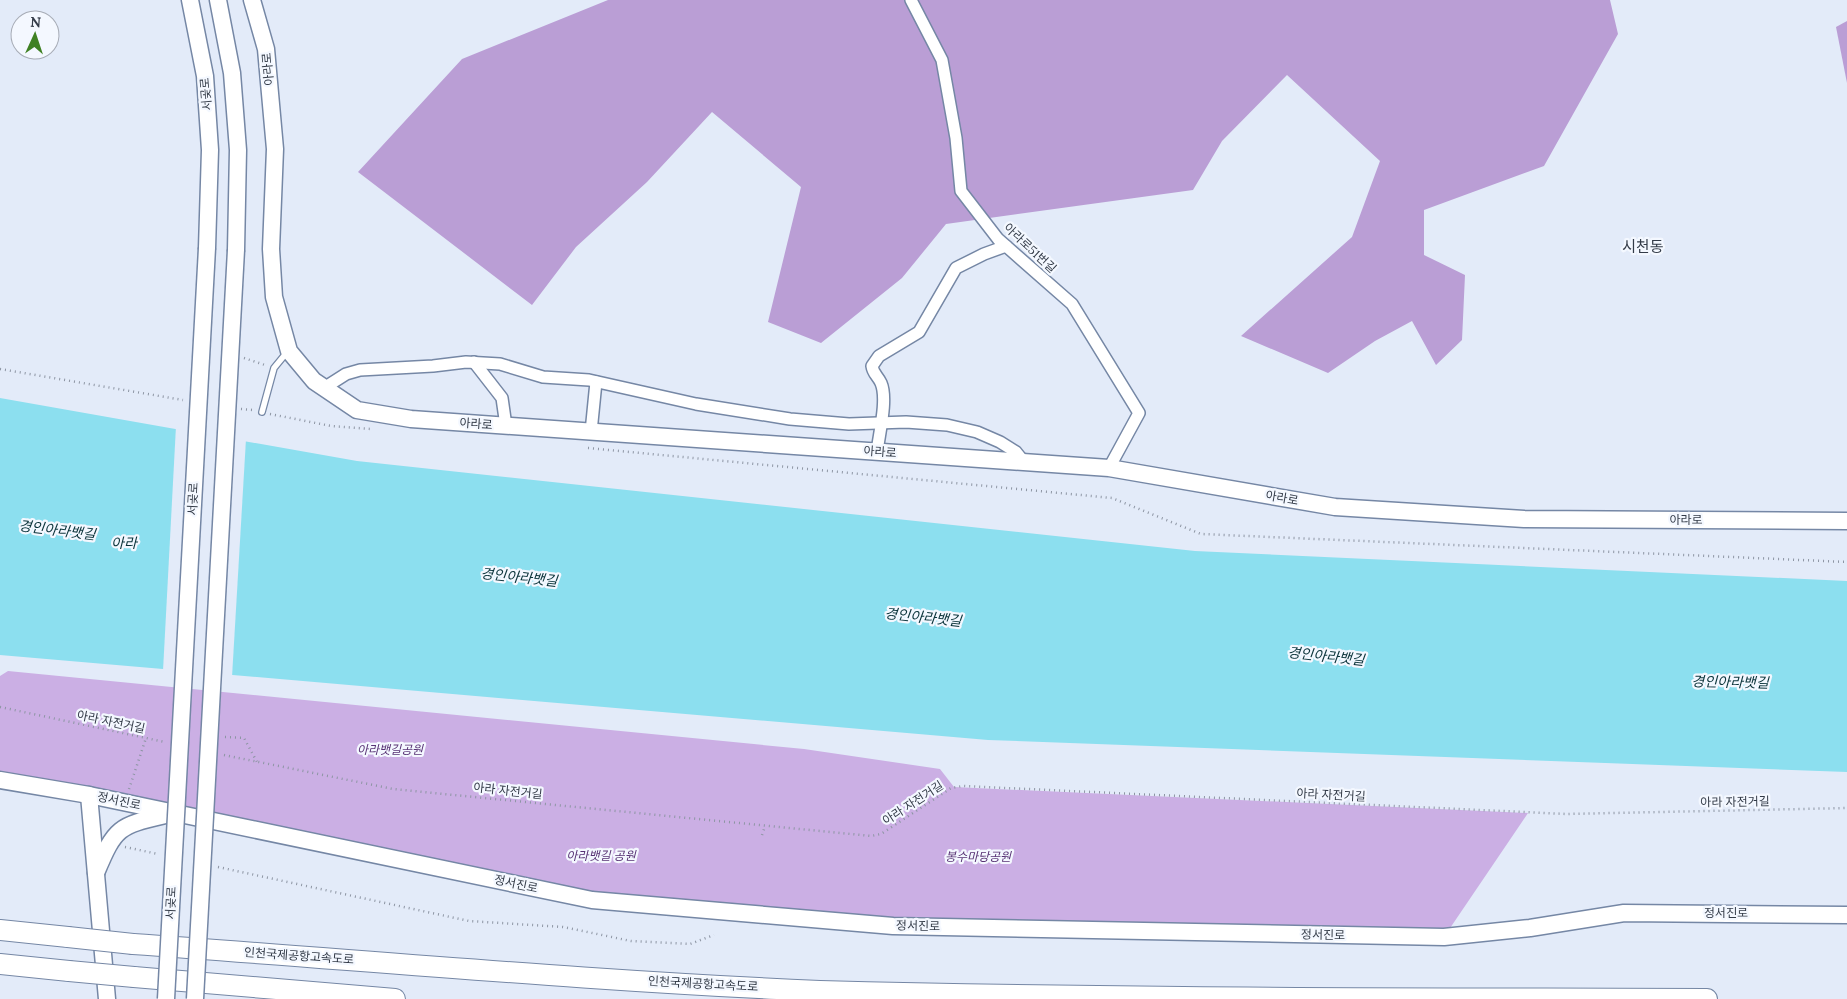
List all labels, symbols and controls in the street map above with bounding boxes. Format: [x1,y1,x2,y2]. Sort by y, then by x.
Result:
north arrow [10,10,60,60]
text: N [30,13,42,31]
street label: 아라로 [259,52,276,86]
street label: 서곶로 [197,77,214,111]
street label: 아라로51번길 [1001,220,1060,276]
district label: 시천동 [1622,237,1664,256]
street label: 아라로 [459,415,493,432]
street label: 아라로 [863,443,897,460]
street label: 서곶로 [184,482,201,516]
street label: 아라로 [1264,487,1300,508]
street label: 아라로 [1669,512,1703,527]
water label: 경인아라뱃길 [18,516,98,544]
water label: 아라 [111,534,139,552]
water label: 경인아라뱃길 [480,564,559,590]
water label: 경인아라뱃길 [884,604,963,630]
water label: 경인아라뱃길 [1287,643,1366,669]
water label: 경인아라뱃길 [1691,672,1770,692]
street label: 아라 자전거길 [76,707,147,736]
park label: 아라뱃길공원 [357,742,424,757]
street label: 아라 자전거길 [880,777,946,828]
street label: 아라 자전거길 [473,779,543,802]
street label: 아라 자전거길 [1296,785,1366,804]
street label: 정서진로 [96,789,142,812]
street label: 아라 자전거길 [1700,793,1770,810]
park label: 아라뱃길 공원 [566,848,637,863]
park label: 봉수마당공원 [945,849,1012,864]
street label: 정서진로 [493,872,539,895]
street label: 서곶로 [162,886,179,920]
street label: 정서진로 [1704,905,1748,920]
street label: 정서진로 [896,918,940,933]
street label: 정서진로 [1301,927,1345,942]
street label: 인천국제공항고속도로 [243,944,355,967]
street label: 인천국제공항고속도로 [648,973,759,994]

